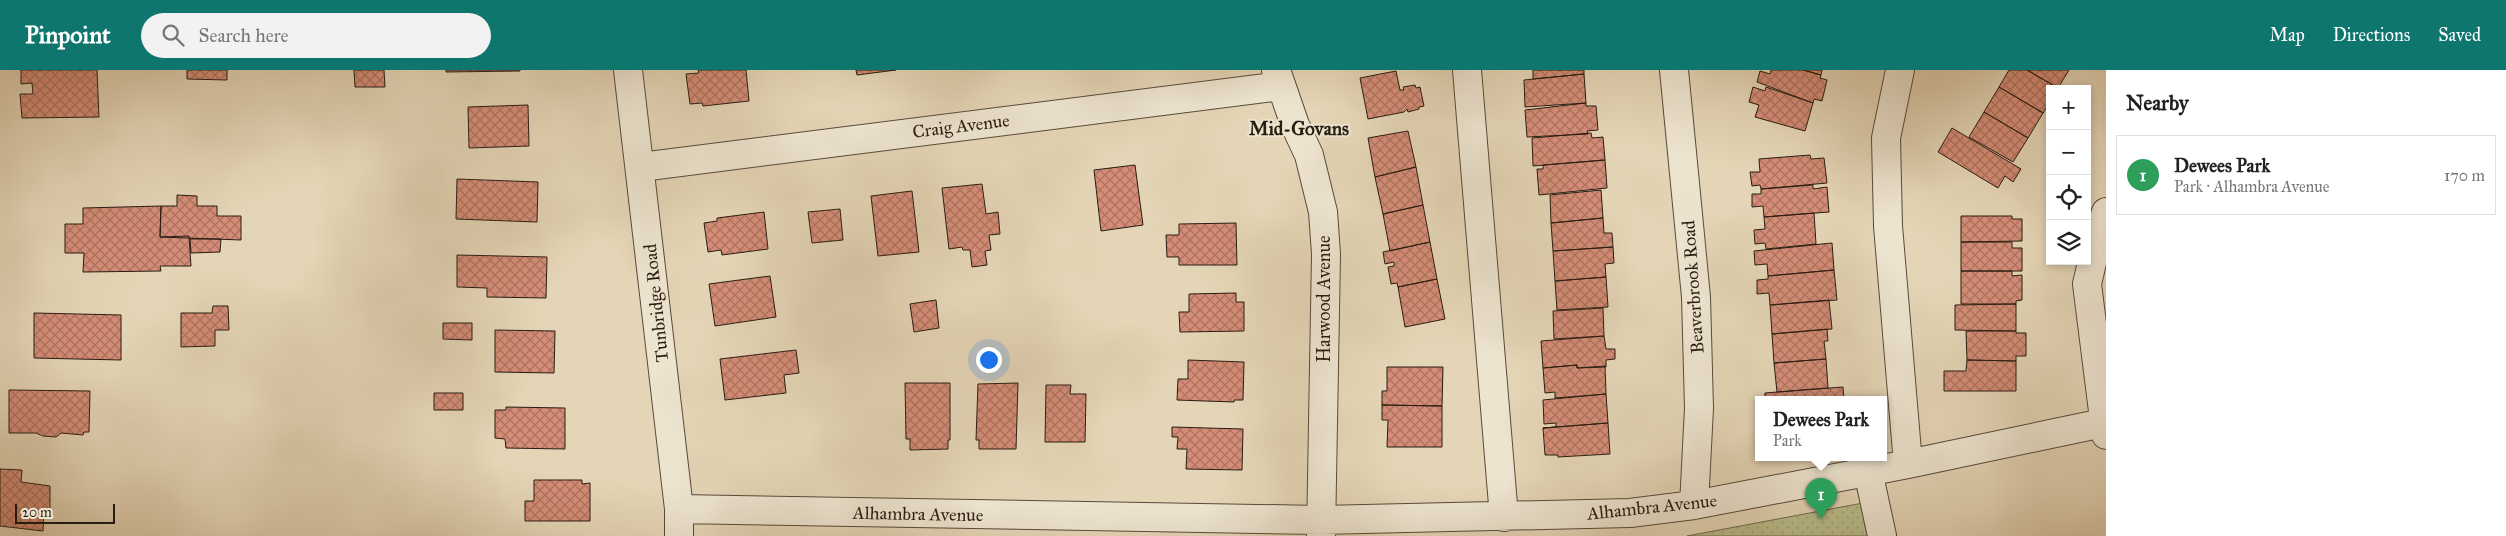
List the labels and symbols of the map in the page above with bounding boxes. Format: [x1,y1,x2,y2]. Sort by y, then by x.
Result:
street label: Craig Avenue [911,109,1011,144]
district label: Mid-Govans [1249,117,1349,140]
street label: Beaverbrook Road [1677,220,1709,354]
street label: Harwood Avenue [1313,235,1335,363]
street label: Tunbridge Road [639,243,674,363]
your location [976,347,1002,373]
pin: 1 [1805,478,1837,519]
street label: Alhambra Avenue [1585,489,1718,525]
scale bar [15,501,115,524]
street label: Alhambra Avenue [852,502,983,526]

